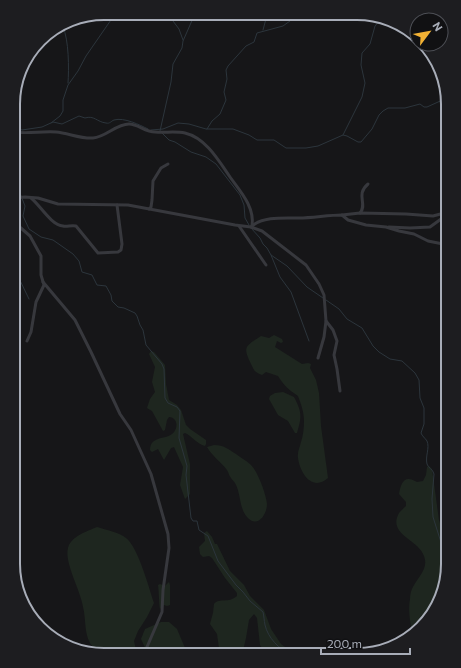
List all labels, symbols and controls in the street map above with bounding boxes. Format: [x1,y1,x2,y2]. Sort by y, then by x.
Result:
north arrow [409,12,449,52]
text: N [430,19,446,33]
scale bar [321,630,410,656]
text: 200 m [327,636,362,650]

